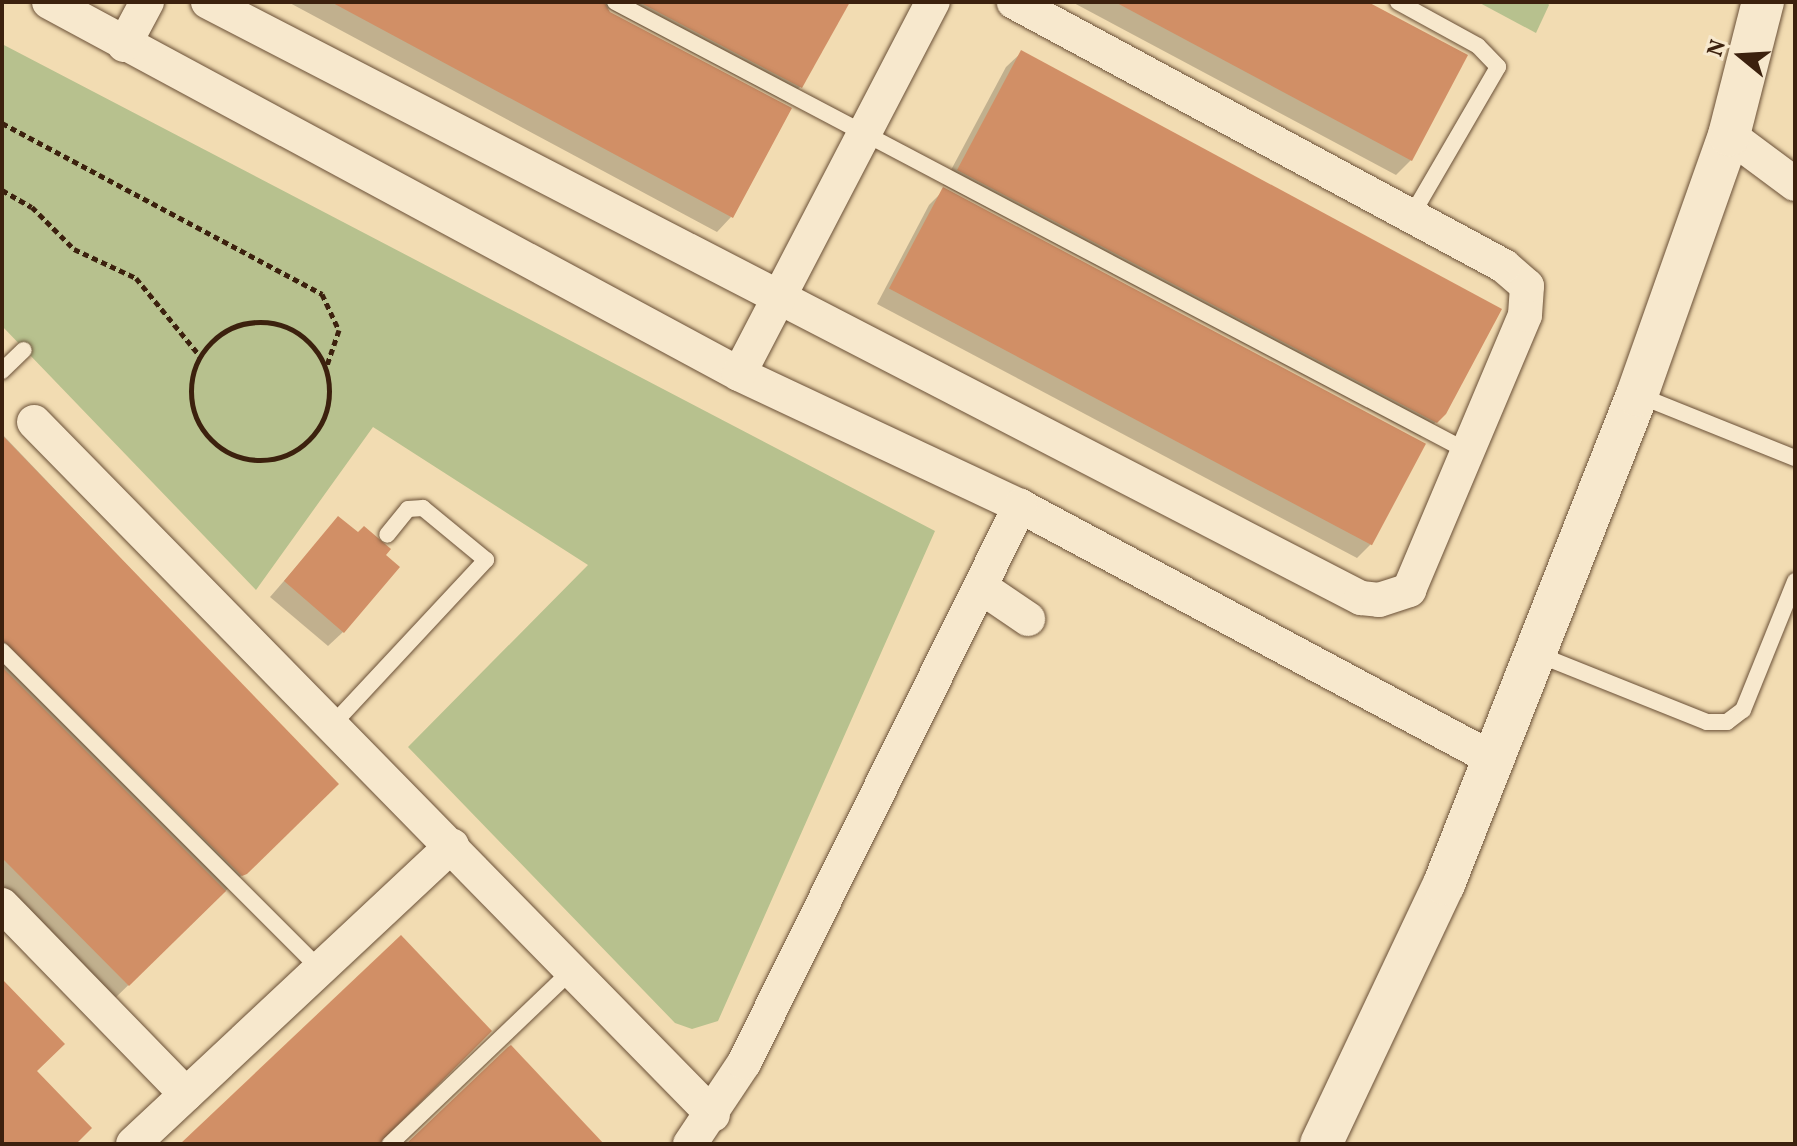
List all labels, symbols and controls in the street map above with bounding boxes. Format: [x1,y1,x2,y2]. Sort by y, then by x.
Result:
north arrow [1701,16,1781,96]
text: N [1700,36,1735,61]

